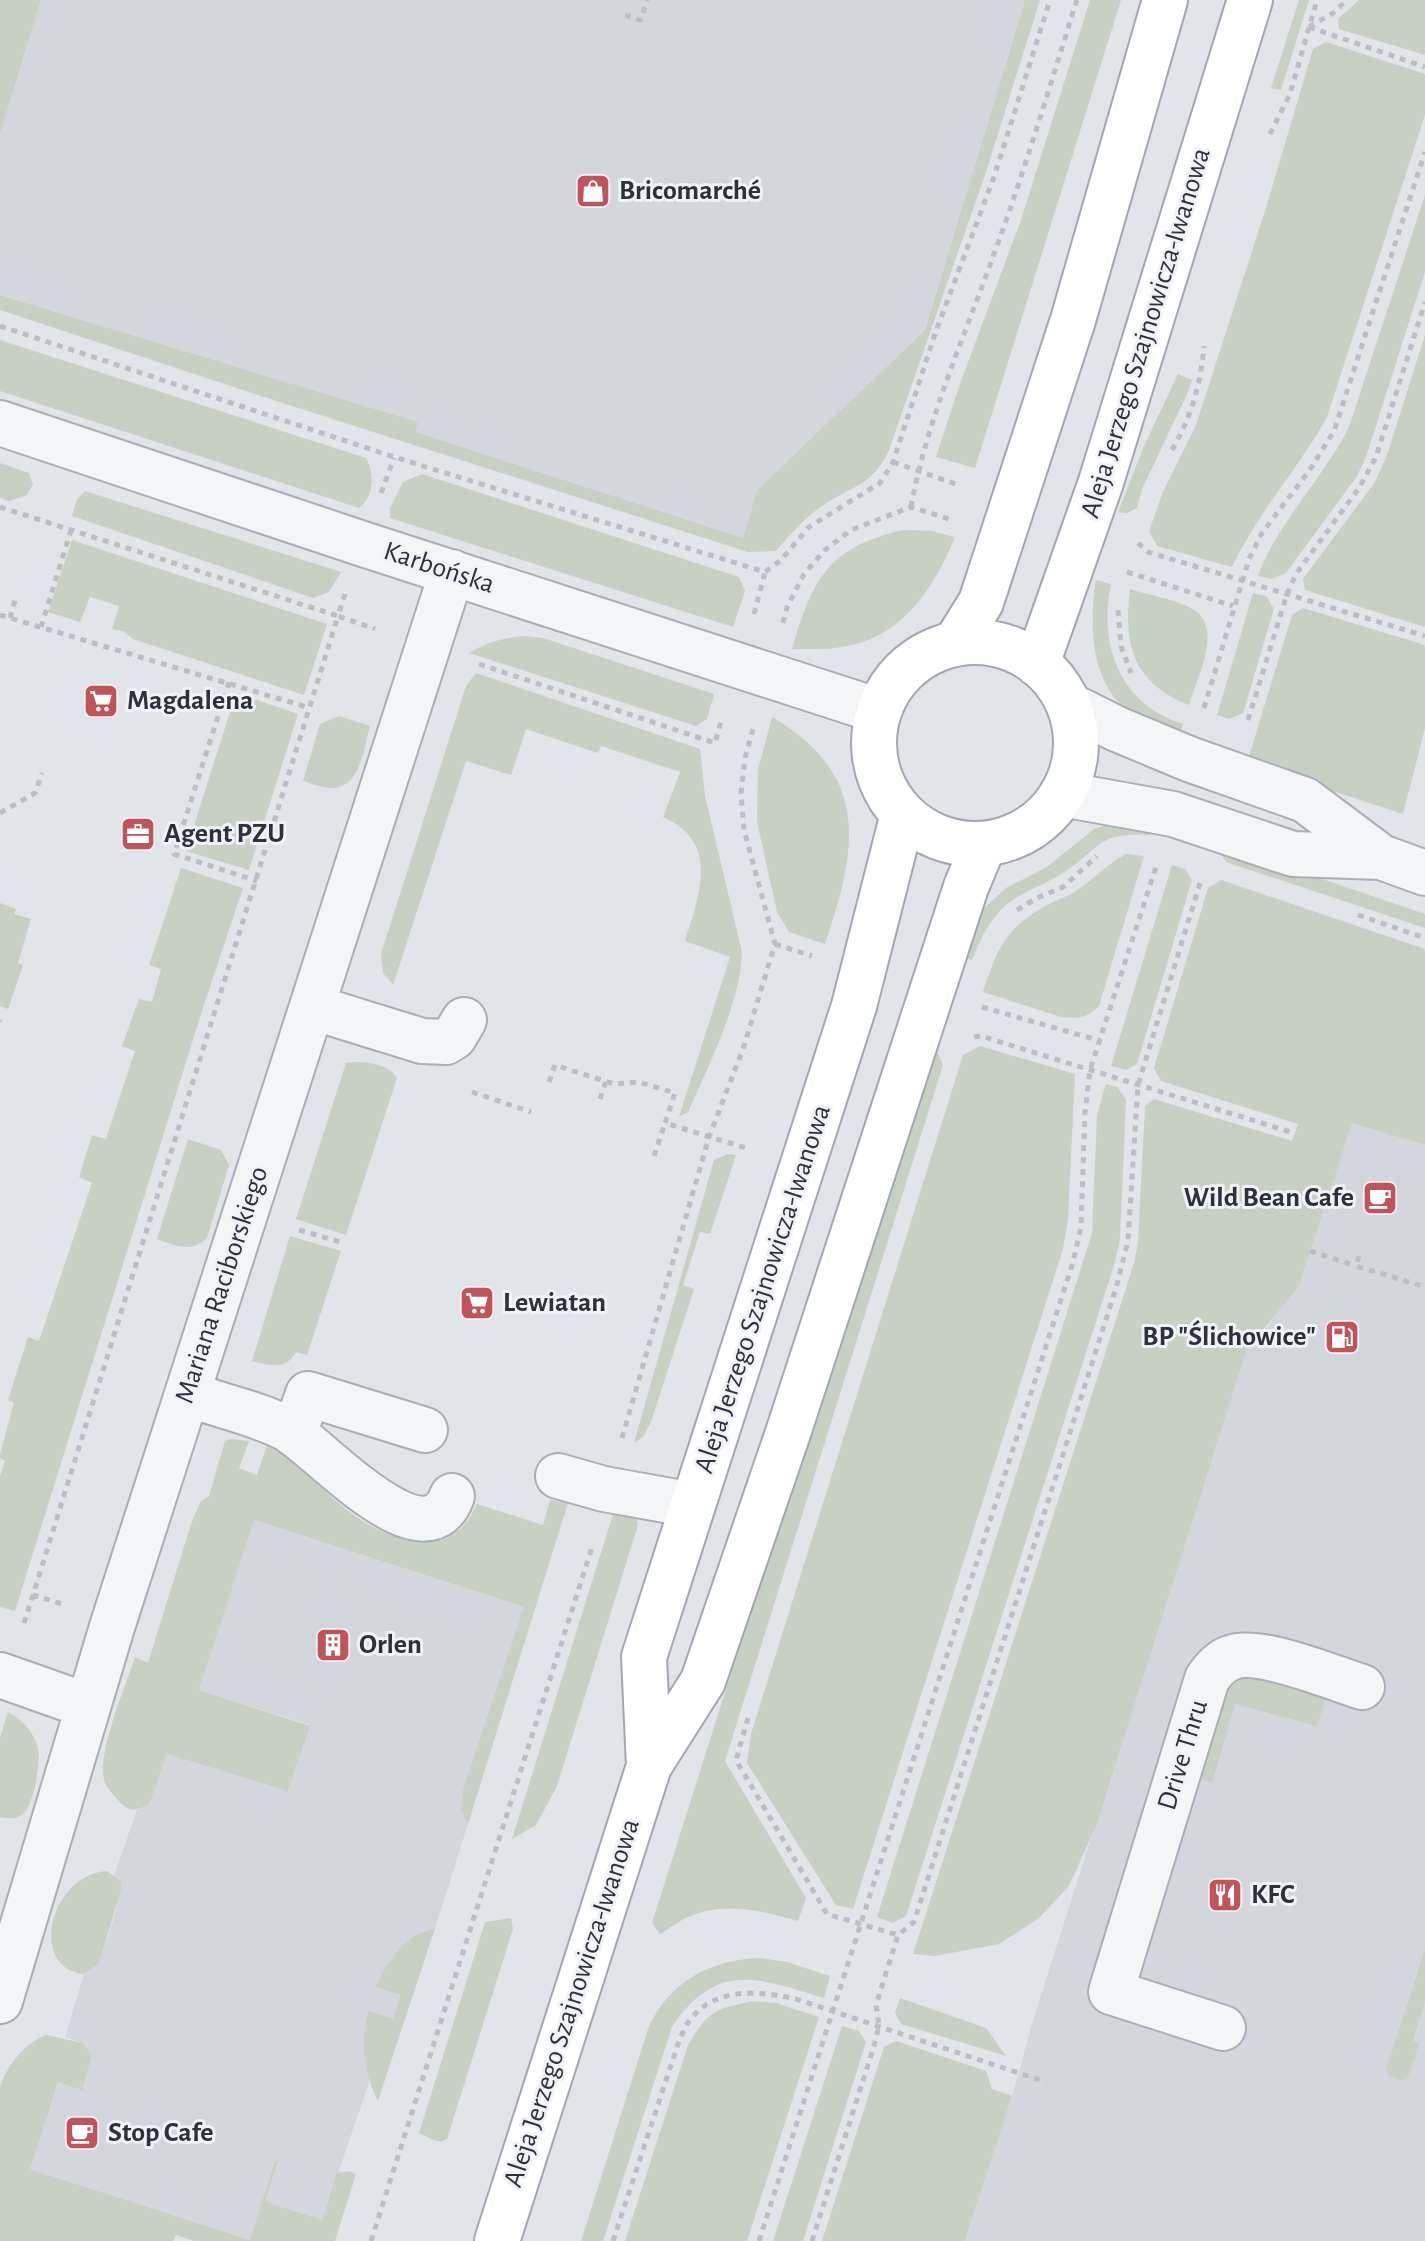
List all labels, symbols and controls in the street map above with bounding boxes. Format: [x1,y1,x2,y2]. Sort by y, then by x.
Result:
street label: Aleja Jerzego Szajnowicza-Iwanowa [1076,145,1216,521]
shop icon: Bricomarché [574,172,612,210]
place label: Bricomarché [619,177,761,205]
street label: Karbońska [380,537,498,599]
supermarket icon: Magdalena [82,682,120,720]
place label: Magdalena [127,687,253,715]
office icon: Agent PZU [119,815,157,853]
place label: Agent PZU [164,820,285,848]
street label: Aleja Jerzego Szajnowicza-Iwanowa [690,1101,836,1477]
street label: Mariana Raciborskiego [170,1163,274,1407]
cafe icon: Wild Bean Cafe [1361,1179,1399,1217]
place label: Wild Bean Cafe [1184,1184,1354,1212]
supermarket icon: Lewiatan [458,1284,496,1322]
place label: Lewiatan [503,1289,606,1317]
fuel station icon: BP "Ślichowice" [1323,1318,1361,1356]
place label: BP "Ślichowice" [1142,1320,1316,1351]
building icon: Orlen [314,1626,352,1664]
place label: Orlen [359,1631,422,1659]
street label: Drive Thru [1153,1696,1213,1814]
street label: Aleja Jerzego Szajnowicza-Iwanowa [499,1815,645,2191]
restaurant icon: KFC [1206,1876,1244,1914]
place label: KFC [1251,1881,1295,1909]
cafe icon: Stop Cafe [63,2114,101,2152]
place label: Stop Cafe [108,2119,214,2147]

